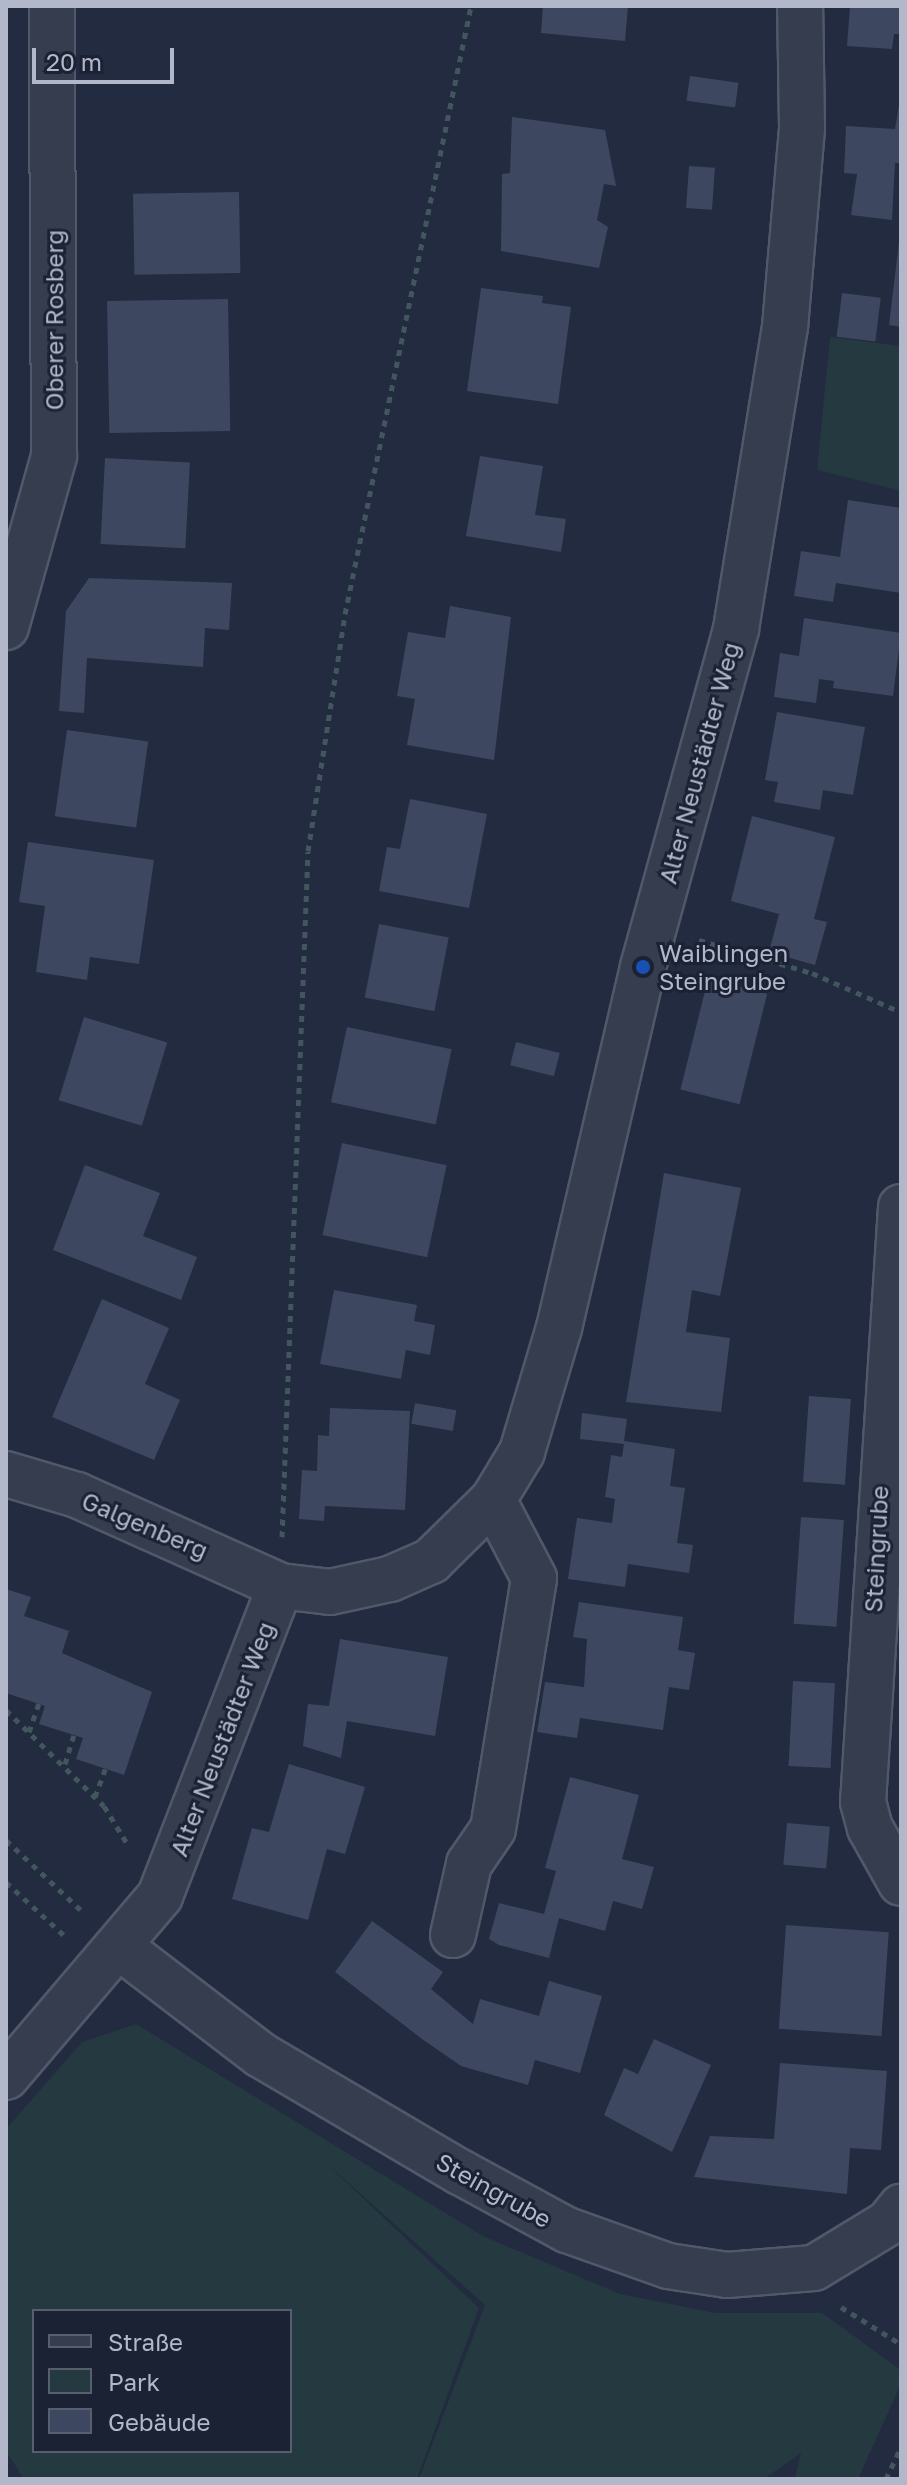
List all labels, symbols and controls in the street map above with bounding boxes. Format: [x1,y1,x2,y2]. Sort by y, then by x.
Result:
scale bar [36,32,178,82]
text: 20 m [46,47,102,76]
street label: Oberer Rosberg [40,230,68,410]
street label: Alter Neustädter Weg [653,639,745,887]
place label: Waiblingen Steingrube [659,939,788,995]
marker: Waiblingen Steingrube [634,958,652,976]
street label: Steingrube [858,1485,894,1613]
street label: Galgenberg [78,1486,212,1564]
street label: Alter Neustädter Weg [164,1618,280,1860]
street label: Steingrube [432,2147,556,2233]
legend [32,2309,292,2453]
text: Straße [108,2327,183,2356]
text: Park [108,2367,160,2396]
text: Gebäude [108,2407,210,2436]

